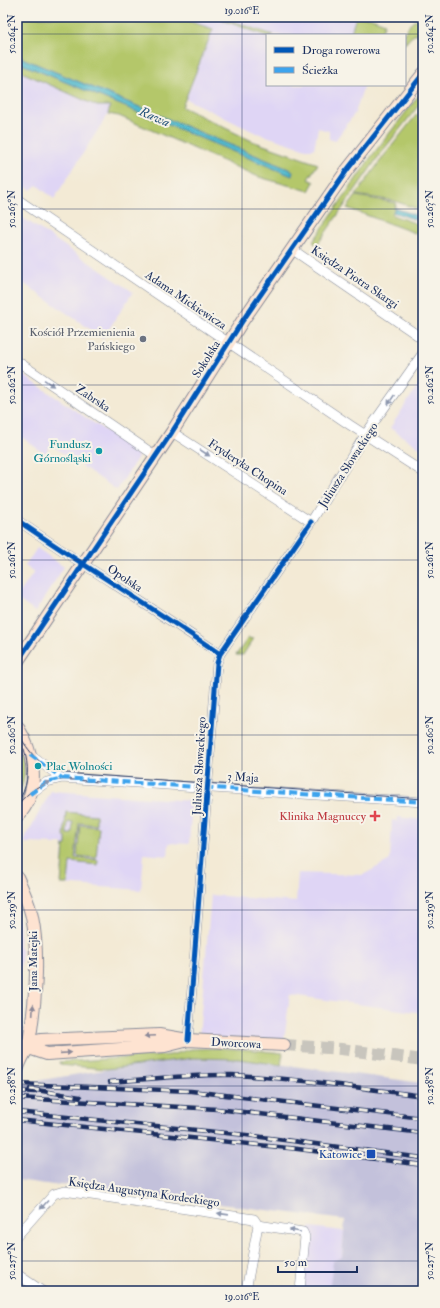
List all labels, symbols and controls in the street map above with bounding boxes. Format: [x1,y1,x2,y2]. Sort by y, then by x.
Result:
text: 19.016°E [225,5,259,17]
text: 50.264°N [6,14,18,54]
text: 50.264°N [424,14,436,54]
legend [266,34,406,86]
text: Droga rowerowa [302,43,381,58]
text: Ścieżka [302,63,339,78]
water label: Rawa [136,103,172,130]
text: 50.263°N [6,190,18,228]
text: 50.263°N [424,190,436,228]
street label: Księdza Piotra Skargi [308,243,401,312]
street label: Adama Mickiewicza [141,267,230,334]
place label: Kościół Przemienienia Pańskiego [29,325,136,354]
marker: Kościół Przemienienia Pańskiego [138,334,148,344]
street label: Sokolska [189,337,224,381]
text: 50.262°N [6,365,18,405]
text: 50.262°N [424,365,436,405]
one-way arrow [44,379,55,387]
street label: Zabrska [72,381,114,416]
one-way arrow [387,395,395,405]
street label: Juliusza Słowackiego [315,420,382,512]
street label: Fryderyka Chopina [205,436,291,499]
place label: Fundusz Górnośląski [34,437,91,466]
marker: Fundusz Górnośląski [94,446,104,456]
one-way arrow [200,449,210,457]
text: 50.261°N [6,541,18,579]
text: 50.261°N [424,541,436,579]
street label: Opolska [104,561,146,596]
text: 50.260°N [6,715,18,755]
text: 50.260°N [424,715,436,755]
street label: Juliusza Słowackiego [189,716,210,817]
place label: Plac Wolności [46,759,112,774]
marker: Plac Wolności [33,761,43,771]
street label: 3 Maja [227,769,260,786]
one-way arrow [39,781,51,787]
place label: Klinika Magnuccy [279,809,367,824]
marker: Klinika Magnuccy [369,810,381,822]
text: 50.259°N [6,891,18,929]
text: 50.259°N [424,891,436,929]
street label: Jana Matejki [26,931,41,992]
one-way arrow [29,1004,36,1016]
one-way arrow [144,1032,156,1039]
street label: Dworcowa [211,1035,262,1052]
one-way arrow [60,1049,72,1056]
text: 50.258°N [6,1067,18,1105]
text: 50.258°N [424,1067,436,1105]
place label: Katowice [319,1147,362,1162]
marker: Katowice [365,1148,377,1160]
street label: Księdza Augustyna Kordeckiego [67,1174,221,1211]
one-way arrow [39,1200,48,1211]
one-way arrow [217,1211,229,1217]
one-way arrow [289,1228,301,1234]
text: 50.257°N [6,1242,18,1280]
text: 50.257°N [424,1242,436,1280]
scale bar [278,1248,357,1274]
text: 50 m [284,1255,308,1270]
text: 19.016°E [225,1291,259,1303]

